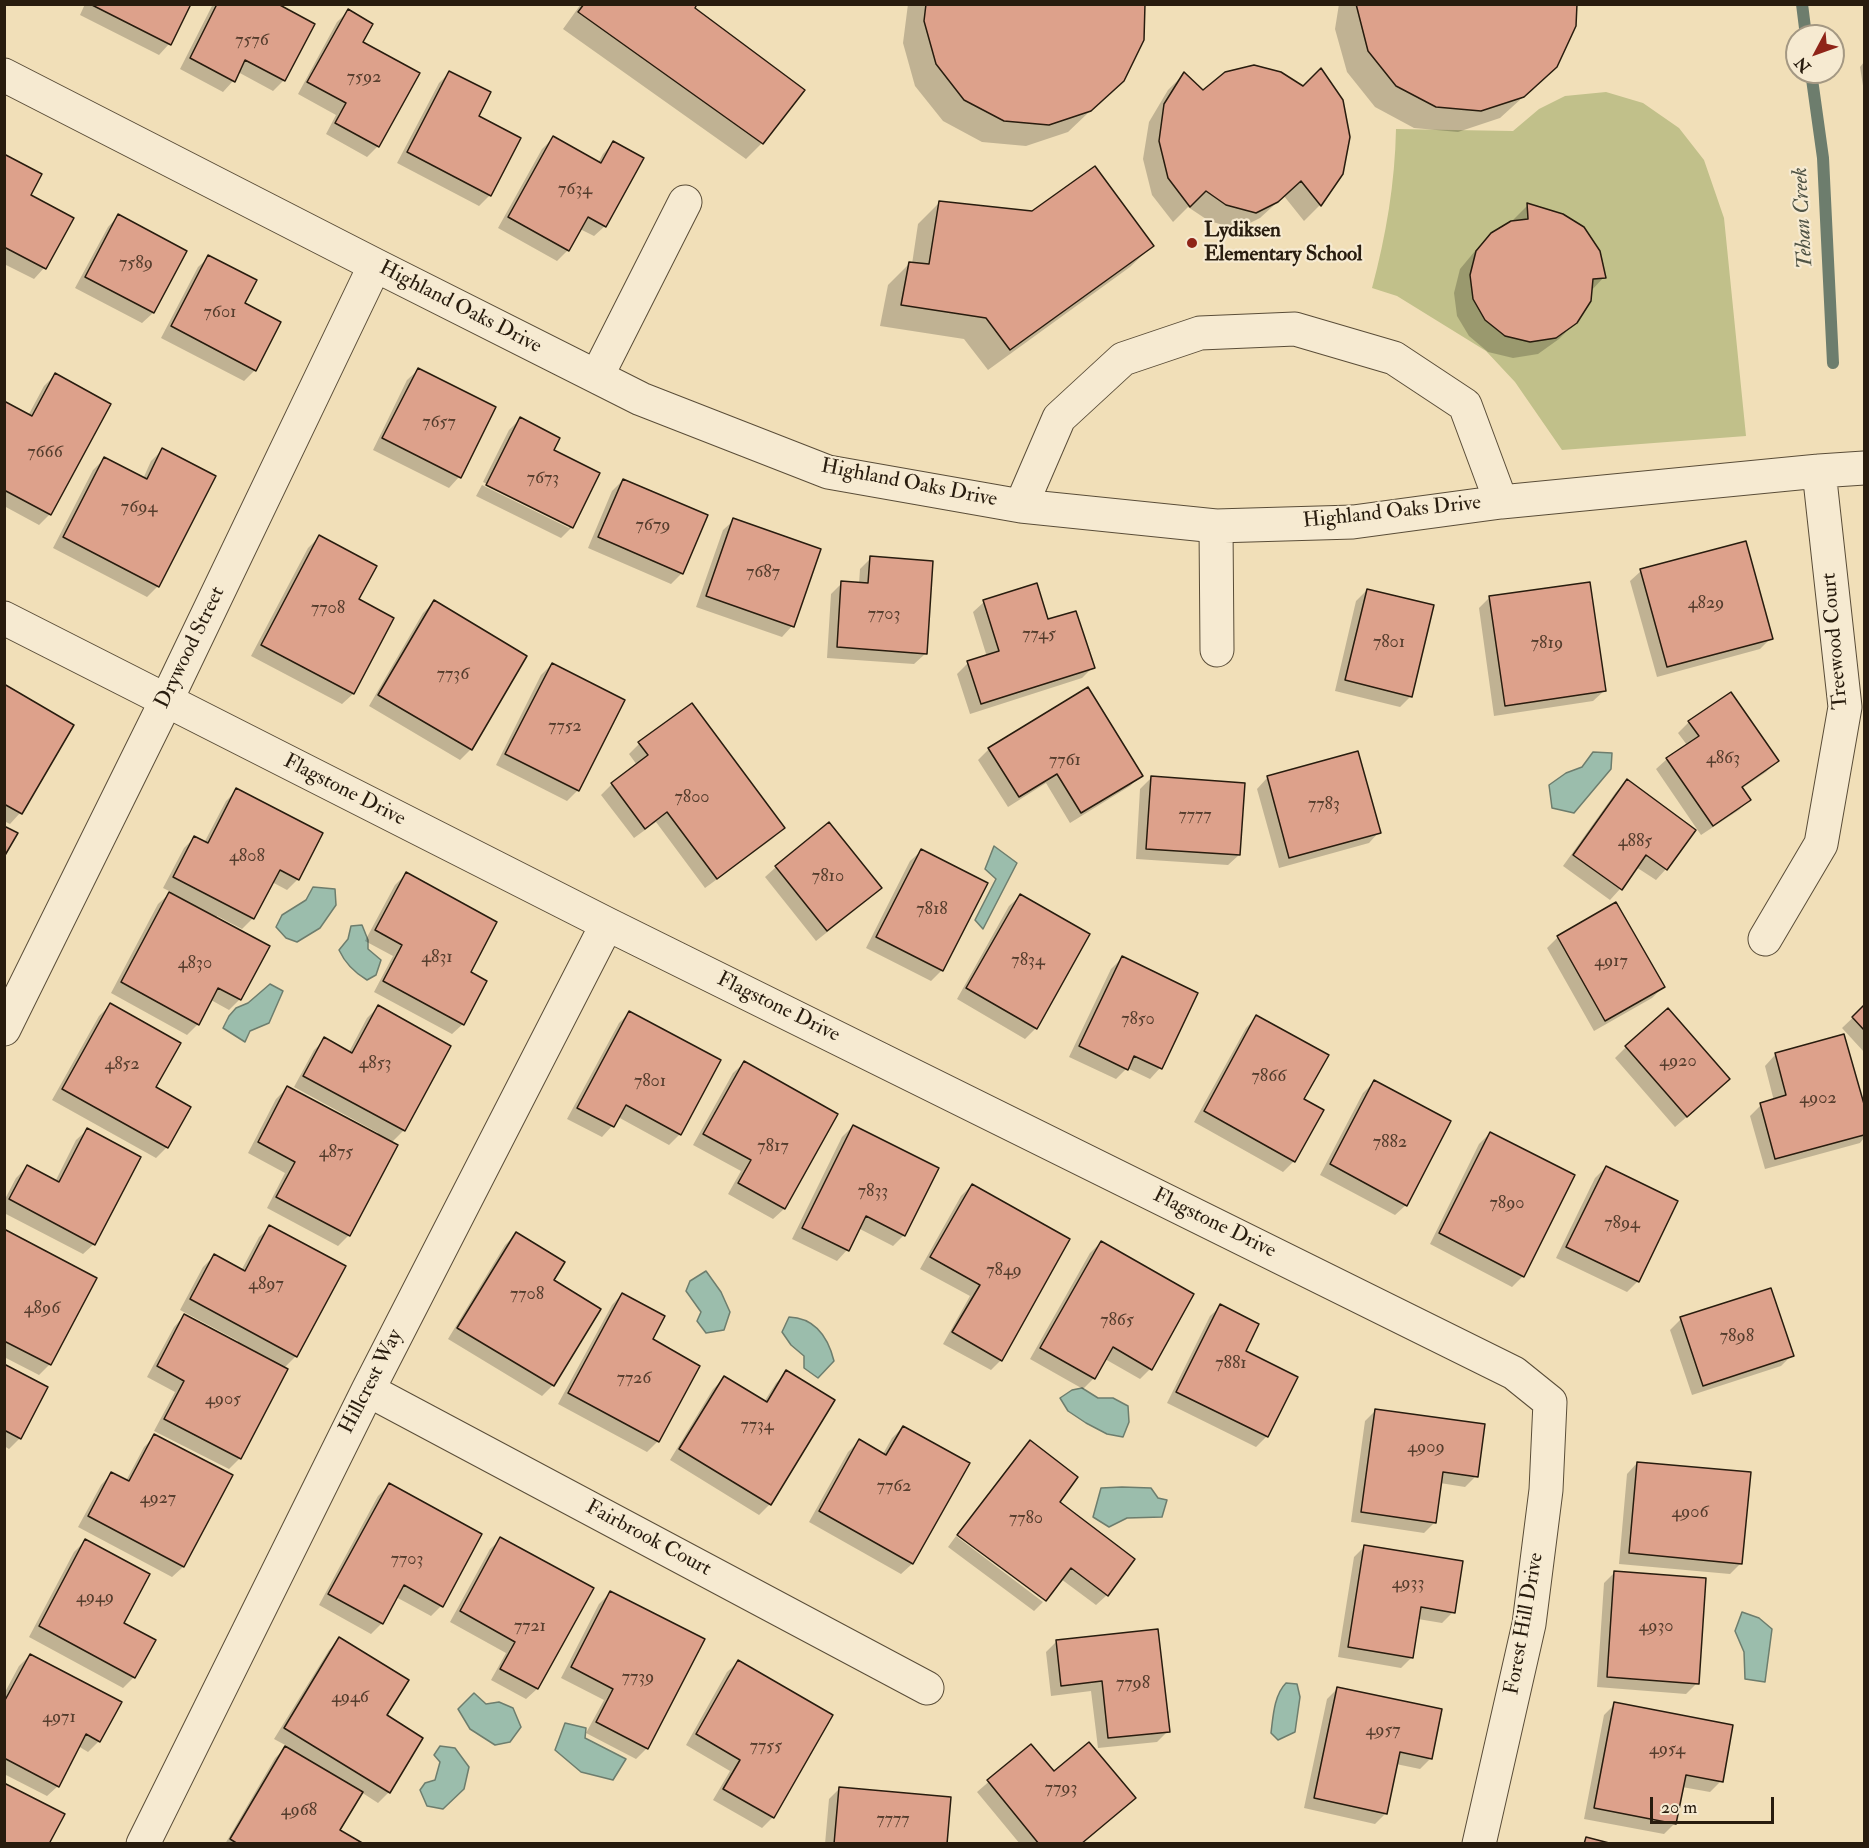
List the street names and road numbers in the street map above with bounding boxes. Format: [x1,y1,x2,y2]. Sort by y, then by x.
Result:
street label: Highland Oaks Drive [375,256,545,360]
street label: Highland Oaks Drive [819,455,999,513]
street label: Highland Oaks Drive [1302,491,1482,535]
street label: Treewood Court [1817,571,1855,711]
street label: Drywood Street [151,583,231,713]
street label: Flagstone Drive [279,749,409,833]
street label: Flagstone Drive [712,967,844,1049]
street label: Flagstone Drive [1148,1183,1280,1265]
street label: Hillcrest Way [335,1325,409,1439]
street label: Fairbrook Court [581,1495,715,1583]
street label: Forest Hill Drive [1500,1551,1550,1697]

